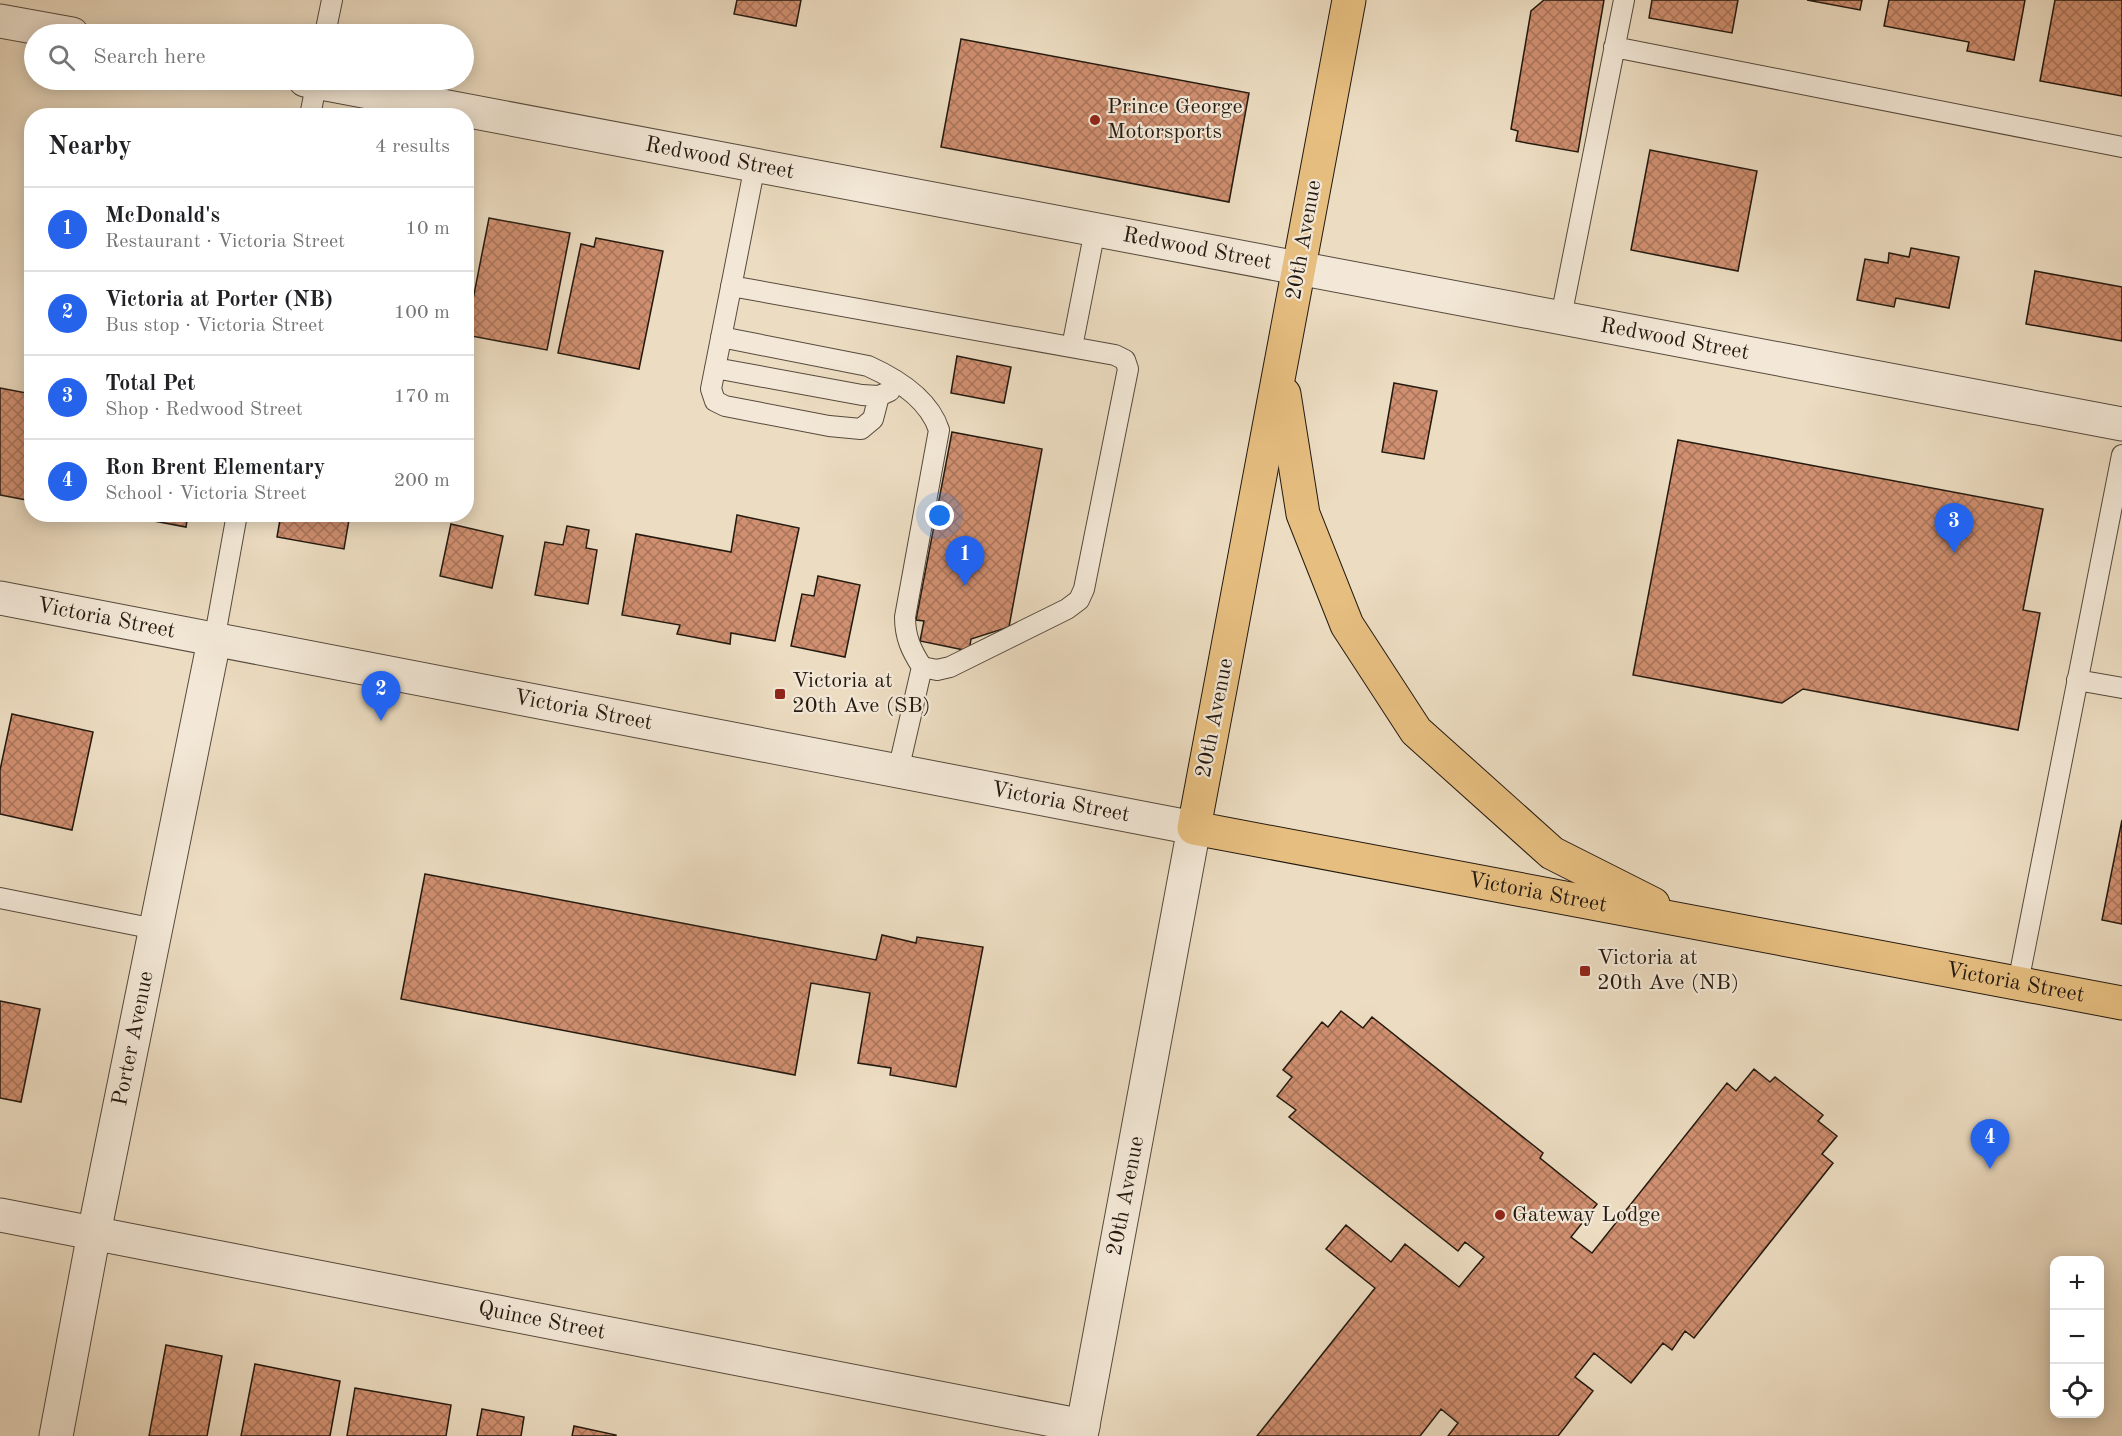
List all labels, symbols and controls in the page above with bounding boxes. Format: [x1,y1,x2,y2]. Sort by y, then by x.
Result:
search box [24,24,474,90]
icon: search [45,41,78,74]
text: Search here [93,46,206,68]
place label: Prince George Motorsports [1107,96,1243,143]
marker: Prince George Motorsports [1088,113,1102,127]
text: Nearby [48,134,132,160]
street label: Redwood Street [643,134,796,183]
text: 4 results [375,137,450,157]
street label: 20th Avenue [1283,178,1325,302]
text: McDonald's [105,205,220,227]
text: 1 [62,219,73,239]
text: 10 m [405,219,450,239]
street label: Redwood Street [1121,224,1273,274]
text: Restaurant · Victoria Street [105,232,345,252]
text: Victoria at Porter (NB) [105,289,333,311]
text: 2 [62,303,73,323]
text: 100 m [394,303,450,323]
street label: Redwood Street [1598,314,1751,364]
text: Bus stop · Victoria Street [105,316,324,336]
text: Total Pet [105,373,195,395]
text: 3 [62,387,73,407]
text: 170 m [394,387,450,407]
text: Shop · Redwood Street [105,400,303,420]
text: Ron Brent Elementary [105,457,325,479]
text: 4 [62,471,73,491]
text: 200 m [394,471,450,491]
text: School · Victoria Street [105,484,307,504]
your location [925,501,954,530]
pin: 3 [1934,504,1974,553]
pin: 1 [946,536,984,586]
street label: Victoria Street [35,594,177,643]
street label: 20th Avenue [1193,656,1237,780]
place label: Victoria at 20th Ave (SB) [792,670,931,717]
pin: 2 [362,672,400,721]
street label: Victoria Street [512,686,654,734]
marker: Victoria at 20th Ave (SB) [773,687,787,701]
street label: Victoria Street [989,778,1132,826]
street label: Victoria Street [1466,869,1609,917]
place label: Victoria at 20th Ave (NB) [1597,947,1739,994]
street label: Victoria Street [1944,959,2086,1007]
marker: Victoria at 20th Ave (NB) [1578,964,1592,978]
street label: Porter Avenue [109,969,158,1108]
pin: 4 [1970,1120,2010,1169]
street label: 20th Avenue [1104,1134,1148,1258]
place label: Gateway Lodge [1512,1204,1660,1226]
marker: Gateway Lodge [1493,1208,1507,1222]
map controls [2050,1256,2104,1418]
button: + [2050,1256,2104,1310]
street label: Quince Street [476,1297,607,1344]
button: − [2050,1310,2104,1364]
button: locate [2050,1364,2104,1418]

